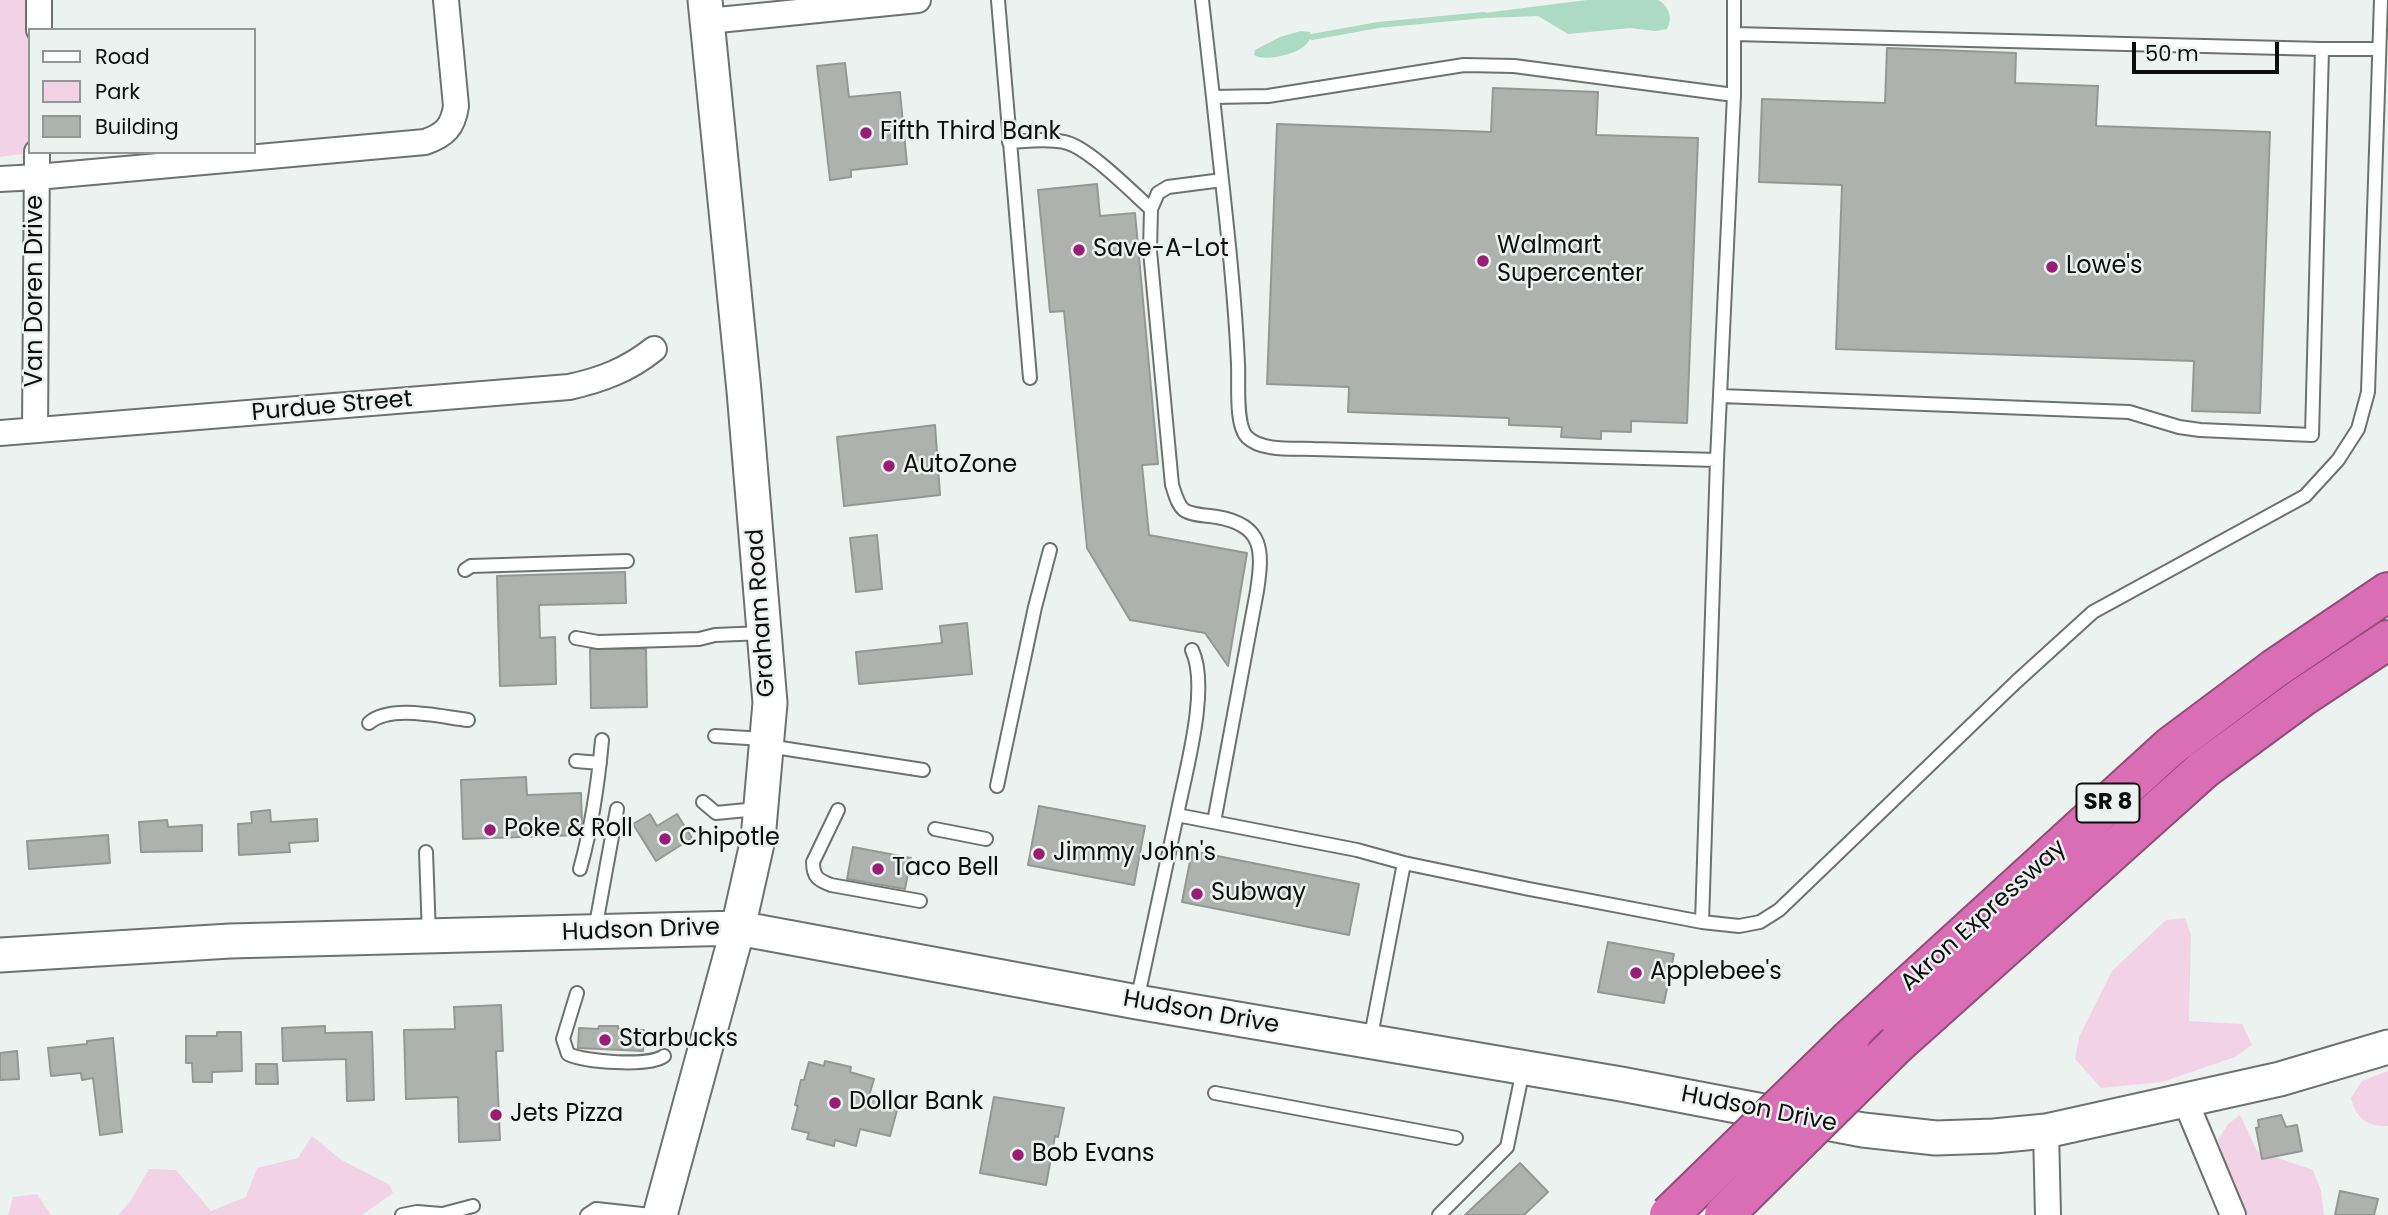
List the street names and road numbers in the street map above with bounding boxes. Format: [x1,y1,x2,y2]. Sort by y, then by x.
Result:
street label: Van Doren Drive [22,195,50,387]
street label: Purdue Street [250,386,414,428]
street label: Graham Road [742,528,782,698]
road number: SR 8 [2076,783,2140,822]
street label: Akron Expressway [1895,834,2073,998]
street label: Hudson Drive [562,914,720,948]
street label: Hudson Drive [1121,985,1281,1041]
street label: Hudson Drive [1679,1081,1839,1139]

